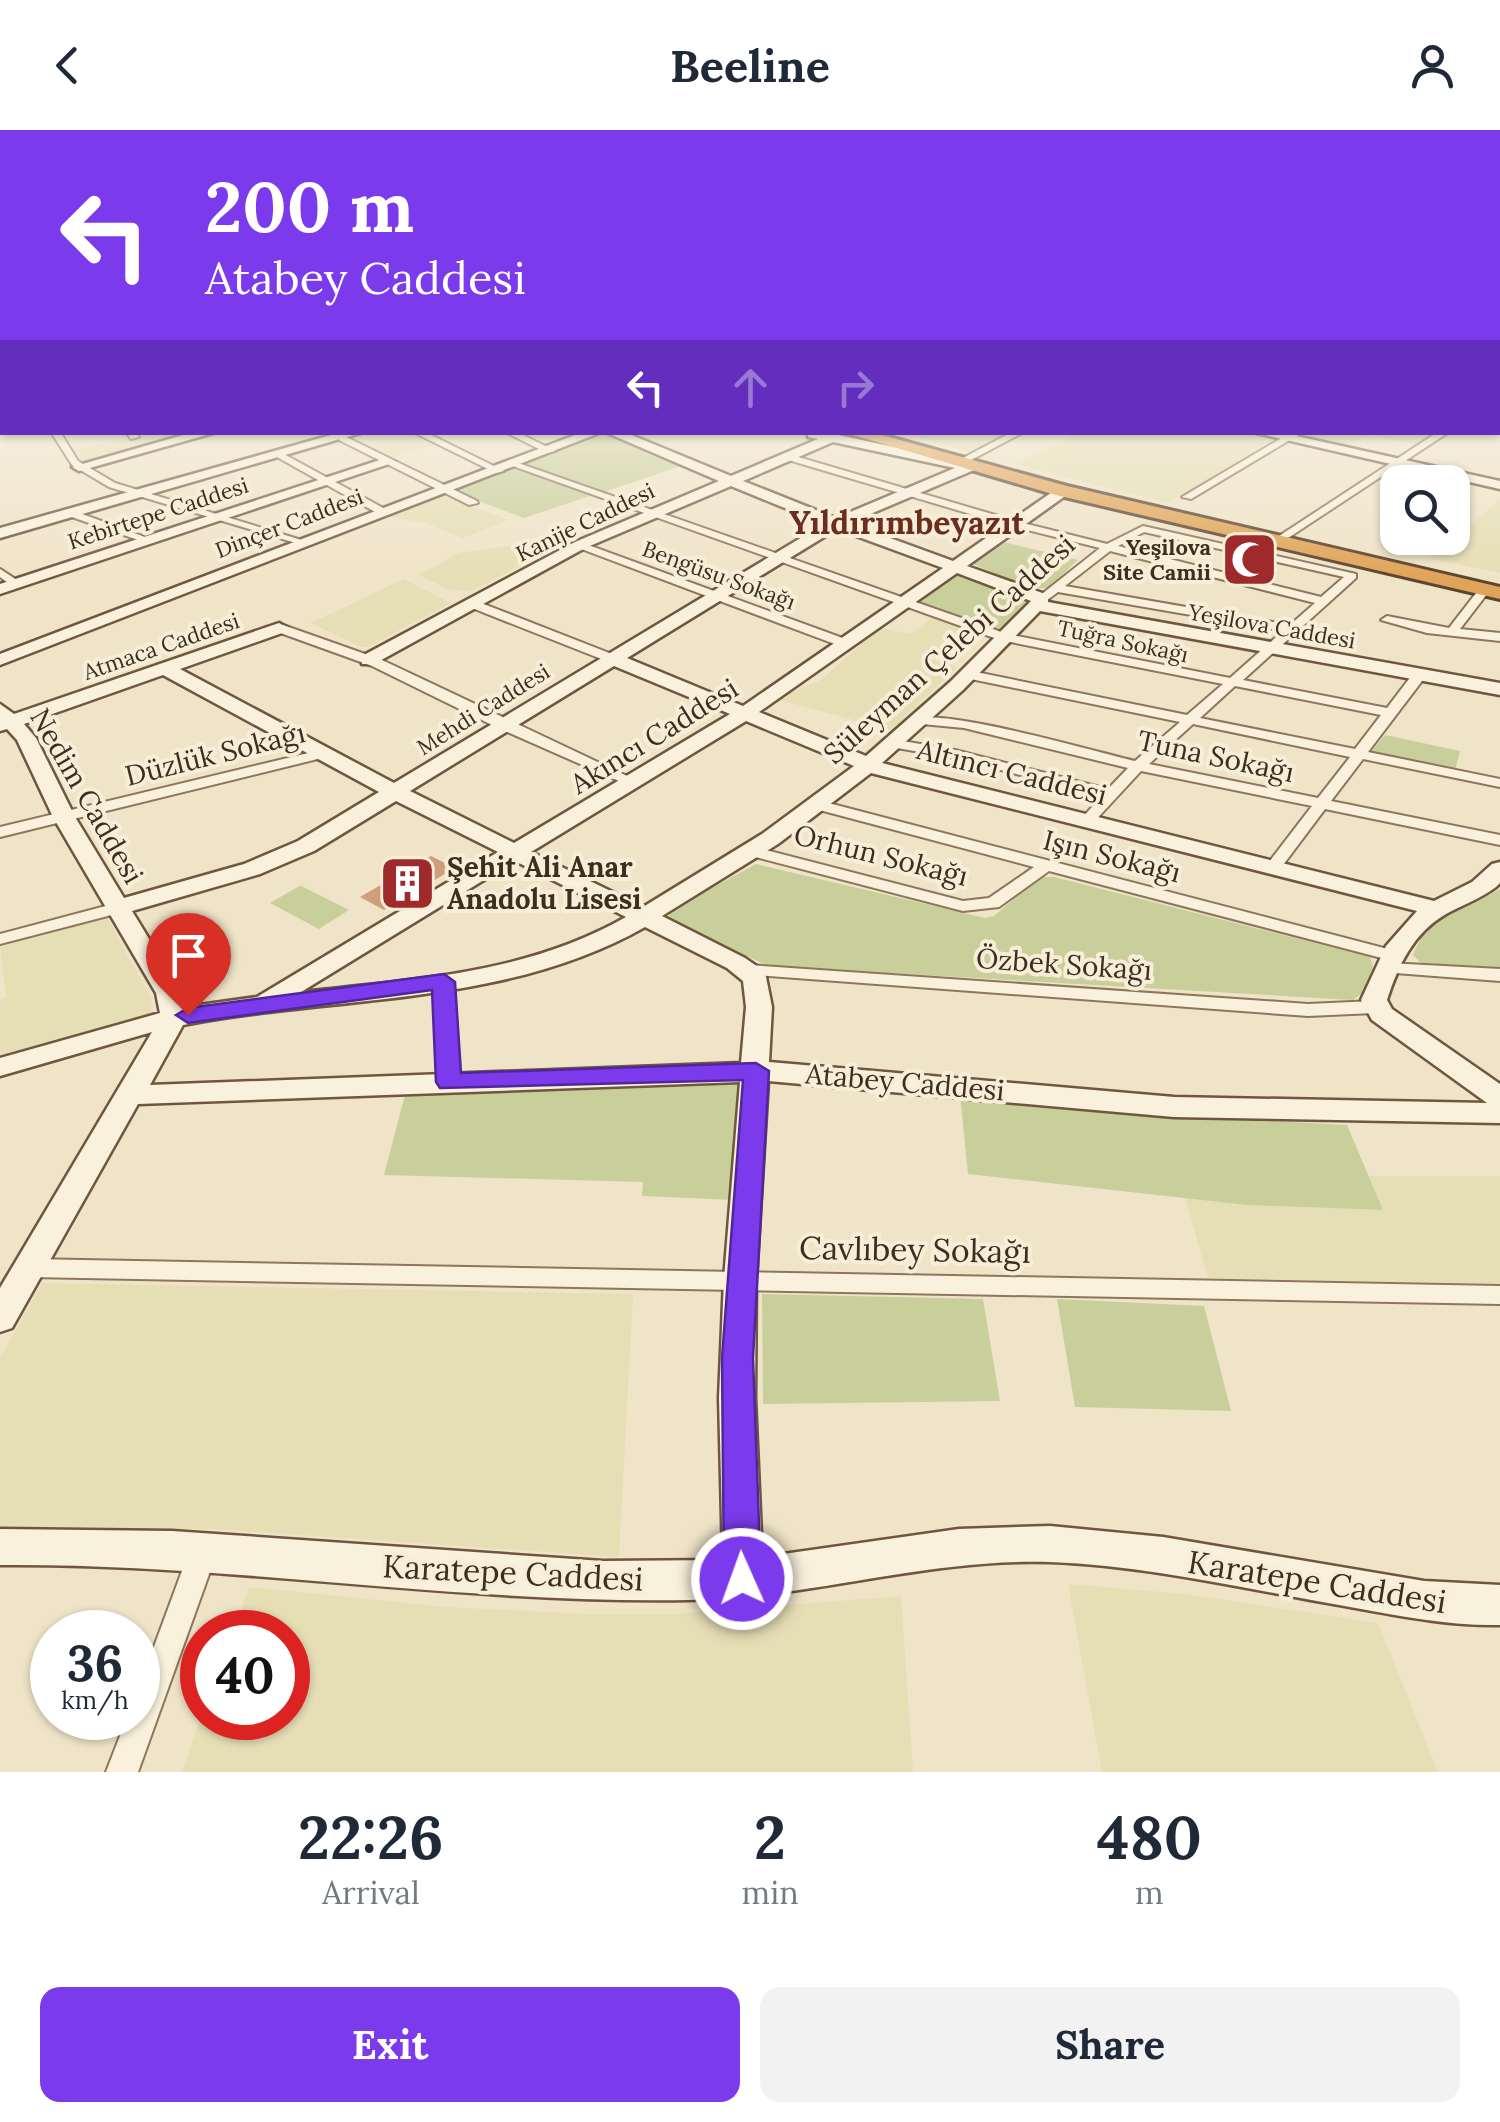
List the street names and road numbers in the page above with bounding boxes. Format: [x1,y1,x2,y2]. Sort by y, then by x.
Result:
street label: Kebirtepe Caddesi [64,471,252,555]
street label: Kanije Caddesi [511,476,659,568]
street label: Dinçer Caddesi [211,482,367,564]
street label: Süleyman Çelebi Caddesi [816,526,1082,772]
street label: Bengüsu Sokağı [639,534,799,616]
street label: Yeşilova Caddesi [1185,597,1358,654]
street label: Atmaca Caddesi [78,606,243,686]
street label: Tuğra Sokağı [1055,613,1191,669]
street label: Mehdi Caddesi [411,657,555,761]
street label: Akıncı Caddesi [563,670,745,802]
street label: Nedim Caddesi [22,702,152,890]
street label: Düzlük Sokağı [121,714,309,794]
street label: Tuna Sokağı [1135,722,1297,790]
street label: Altıncı Caddesi [912,731,1111,813]
street label: Orhun Sokağı [790,816,972,894]
street label: Işın Sokağı [1040,822,1184,890]
street label: Özbek Sokağı [975,940,1153,988]
street label: Atabey Caddesi [803,1055,1006,1109]
street label: Cavlıbey Sokağı [799,1227,1031,1272]
street label: Karatepe Caddesi [1185,1541,1449,1622]
street label: Karatepe Caddesi [382,1545,645,1600]

